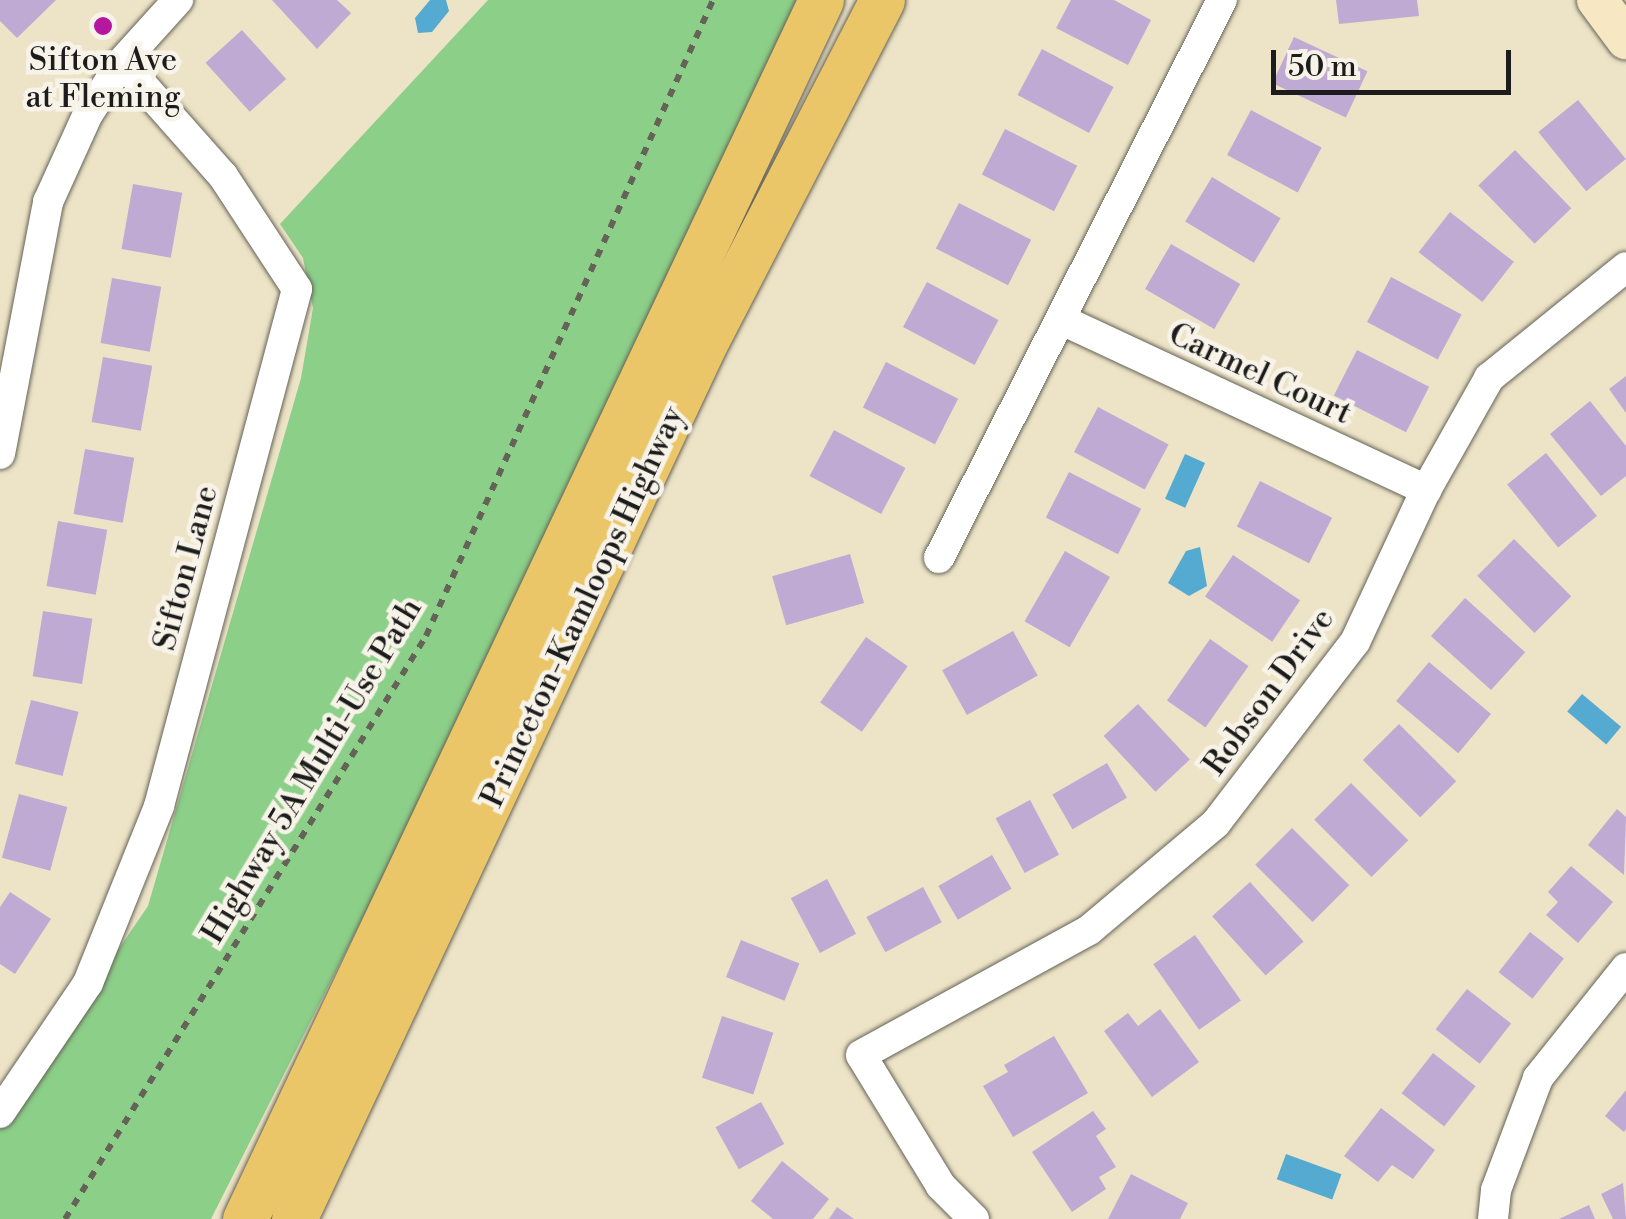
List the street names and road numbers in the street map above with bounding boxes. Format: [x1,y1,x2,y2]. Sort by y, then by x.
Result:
street label: Carmel Court [1163,315,1357,433]
street label: Princeton-Kamloops Highway [473,401,693,813]
street label: Sifton Lane [146,481,226,655]
street label: Highway 5A Multi-Use Path [194,591,430,951]
street label: Robson Drive [1196,601,1342,783]

